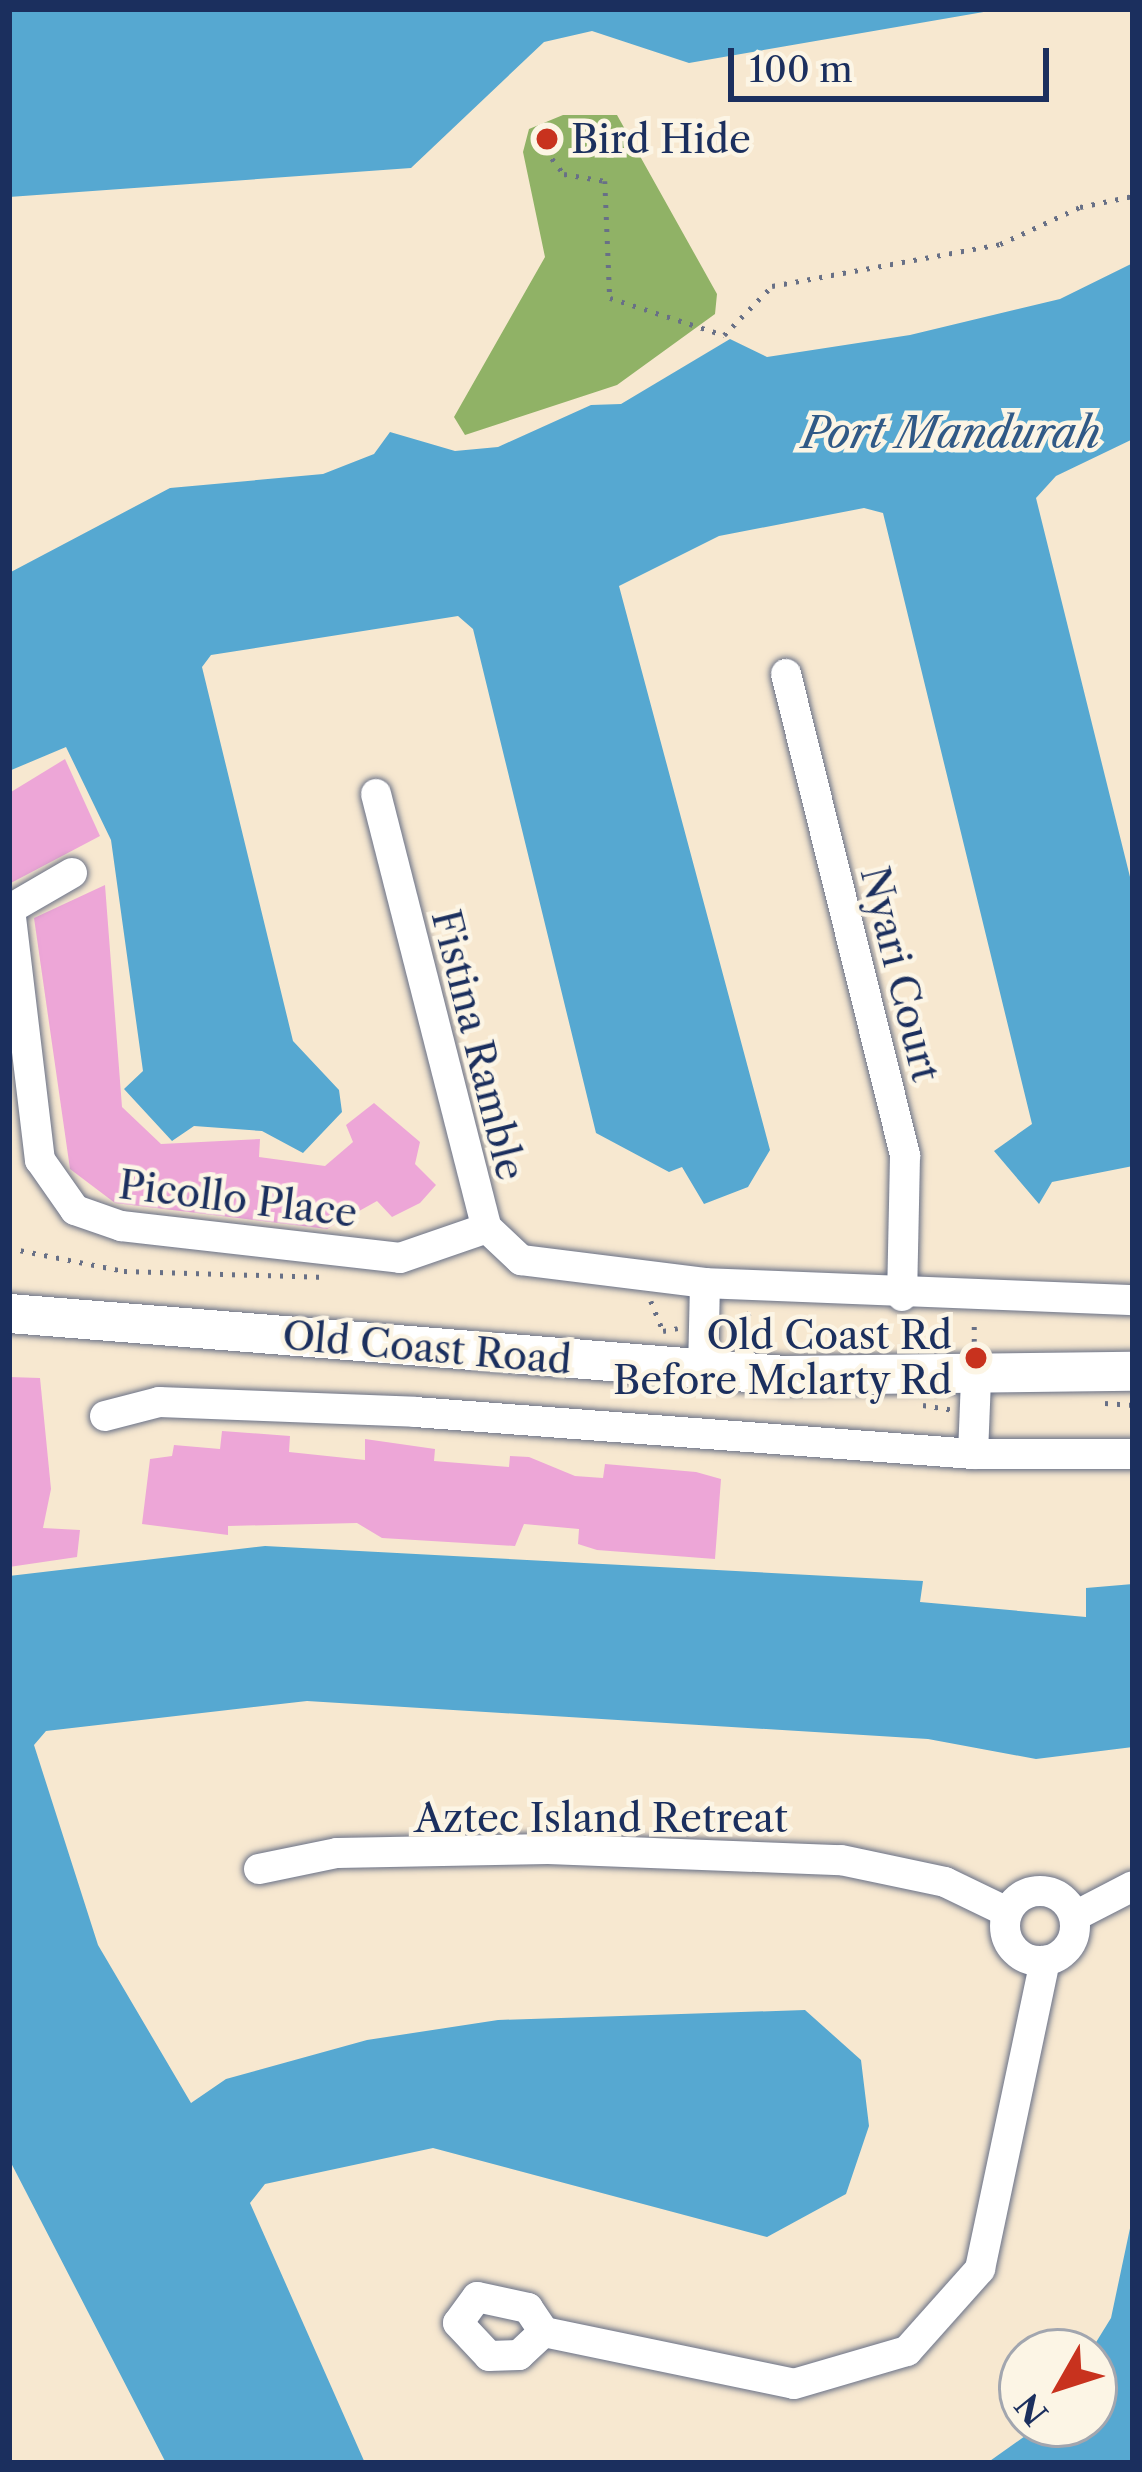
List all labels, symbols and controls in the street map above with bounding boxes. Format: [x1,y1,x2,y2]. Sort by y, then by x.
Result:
scale bar [734,24,1055,98]
text: 100 m [749,47,853,91]
place label: Bird Hide [571,116,751,162]
marker: Bird Hide [534,126,560,152]
water label: Port Mandurah [802,408,1100,458]
street label: Nyari Court [851,862,949,1086]
street label: Fistina Ramble [422,905,534,1185]
street label: Picollo Place [116,1161,360,1237]
street label: Old Coast Road [281,1312,573,1384]
place label: Old Coast Rd Before Mclarty Rd [612,1313,952,1404]
marker: Old Coast Rd Before Mclarty Rd [963,1345,989,1371]
street label: Aztec Island Retreat [414,1795,788,1841]
north arrow [998,2328,1118,2448]
text: N [1007,2385,1057,2433]

